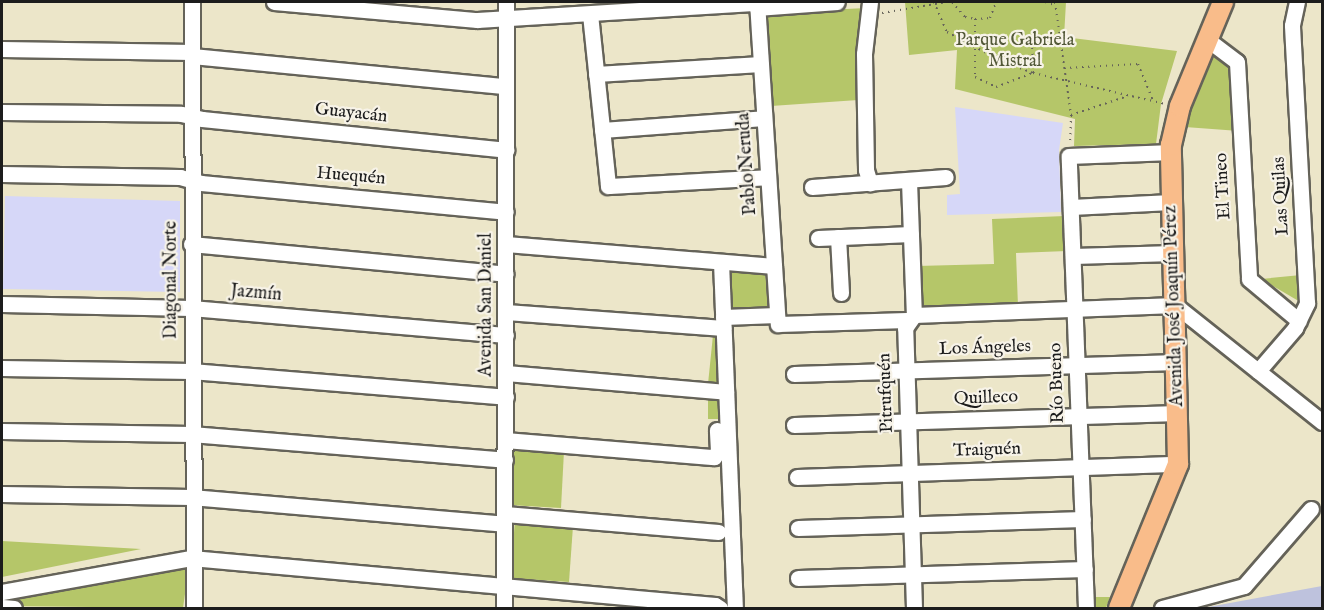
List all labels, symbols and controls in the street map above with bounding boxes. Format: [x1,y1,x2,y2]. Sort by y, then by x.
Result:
park label: Parque Gabriela Mistral [955,31,1075,74]
street label: Guayacán [314,99,388,129]
street label: Pablo Neruda [734,112,762,216]
street label: El Tineo [1211,152,1237,220]
street label: Las Quilas [1269,156,1295,236]
street label: Huequén [316,163,386,191]
street label: Avenida José Joaquín Pérez [1161,205,1189,407]
street label: Diagonal Norte [161,221,183,339]
street label: Avenida San Daniel [476,233,498,377]
street label: Jazmín [230,281,282,307]
street label: Los Ángeles [939,337,1031,361]
street label: Río Bueno [1046,342,1070,424]
street label: Pitrufquén [875,353,899,433]
street label: Quilleco [953,387,1019,411]
street label: Traiguén [953,439,1021,463]

